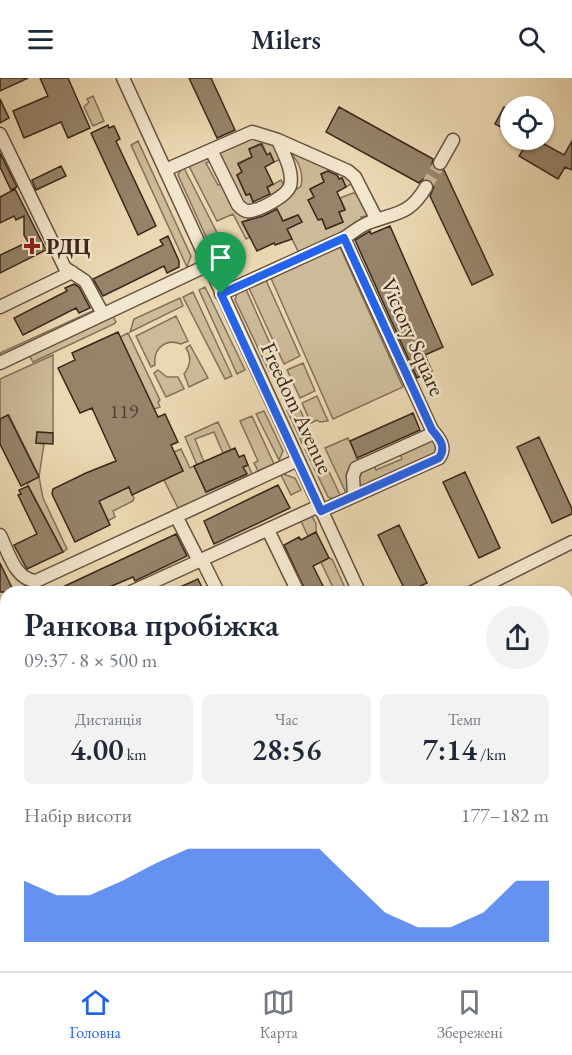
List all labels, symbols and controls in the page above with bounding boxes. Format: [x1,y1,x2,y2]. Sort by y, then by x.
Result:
text: Milers [251,22,321,57]
icon: menu [24,23,57,56]
icon: search [515,23,548,56]
map controls [500,96,554,150]
button: locate [500,96,554,150]
place label: РДЦ [46,232,90,261]
pin [195,232,246,294]
marker: РДЦ [23,237,41,255]
icon: arrive [204,241,237,274]
street label: Victory Square [374,274,452,401]
street label: Freedom Avenue [254,338,340,479]
house number: 119 [110,398,139,424]
text: Ранкова пробіжка [24,603,279,646]
button: share [486,606,549,669]
text: 09:37 · 8 × 500 m [24,647,157,673]
text: Дистанція [75,709,142,730]
text: Час [275,709,298,730]
text: Темп [448,709,481,730]
text: 4.00 [70,730,124,769]
text: 28:56 [252,730,321,769]
text: 7:14 [423,730,477,769]
text: km [124,744,147,765]
text: /km [477,744,506,765]
text: Набір висоти [24,802,132,828]
text: 177–182 m [461,802,549,828]
tab: Головна [69,986,121,1043]
tab: Карта [260,986,298,1043]
tab: Збережені [437,986,503,1043]

